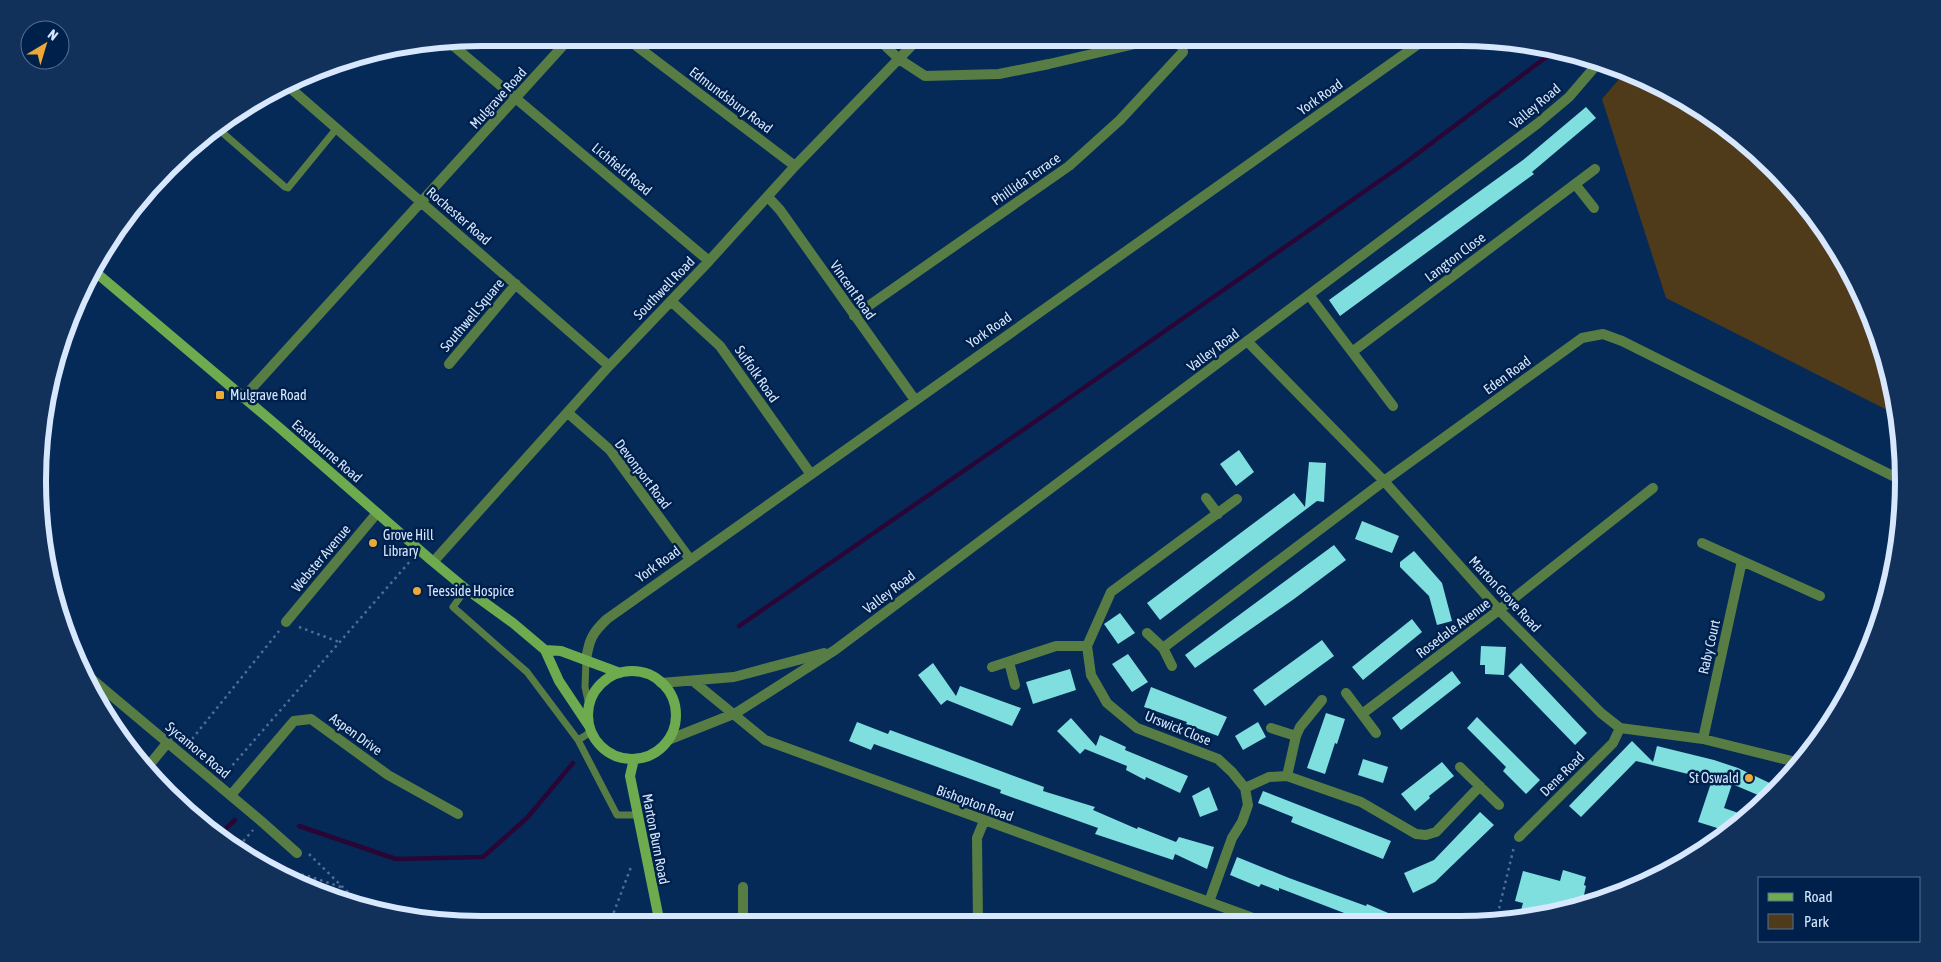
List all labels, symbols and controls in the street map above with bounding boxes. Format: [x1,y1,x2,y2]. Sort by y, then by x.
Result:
north arrow [20,20,70,70]
text: N [45,26,61,44]
street label: Mulgrave Road [466,64,530,132]
street label: Edmundsbury Road [686,64,776,136]
street label: York Road [1295,76,1345,118]
street label: Valley Road [1507,80,1563,132]
street label: Lichfield Road [589,139,655,199]
street label: Phillida Terrace [989,149,1063,209]
street label: Rochester Road [424,184,494,248]
street label: Langton Close [1422,229,1488,285]
street label: Southwell Road [630,253,698,323]
street label: Vincent Road [827,258,879,322]
street label: Southwell Square [437,275,507,355]
street label: York Road [964,309,1014,351]
street label: Valley Road [1184,325,1242,375]
street label: Suffolk Road [732,343,782,405]
street label: Eden Road [1480,353,1534,397]
place label: Mulgrave Road [230,387,307,403]
marker: Mulgrave Road [214,389,226,401]
street label: Eastbourne Road [289,416,365,486]
street label: Devonport Road [612,436,674,512]
street label: Webster Avenue [288,521,354,595]
place label: Grove Hill Library [383,527,434,559]
marker: Grove Hill Library [367,537,379,549]
street label: York Road [633,543,683,585]
street label: Marton Grove Road [1466,553,1544,635]
street label: Valley Road [860,567,918,617]
place label: Teesside Hospice [427,583,514,599]
marker: Teesside Hospice [411,585,423,597]
street label: Rosedale Avenue [1413,595,1493,661]
street label: Raby Court [1695,618,1723,676]
street label: Urswick Close [1143,707,1213,749]
street label: Aspen Drive [327,710,385,758]
street label: Sycamore Road [163,719,233,781]
street label: Dene Road [1537,749,1587,799]
place label: St Oswald [1689,770,1739,786]
marker: St Oswald [1743,772,1755,784]
street label: Bishopton Road [934,782,1016,824]
street label: Marton Burn Road [639,792,673,886]
legend [1758,877,1921,942]
text: Road [1804,888,1833,905]
text: Park [1804,913,1829,930]

